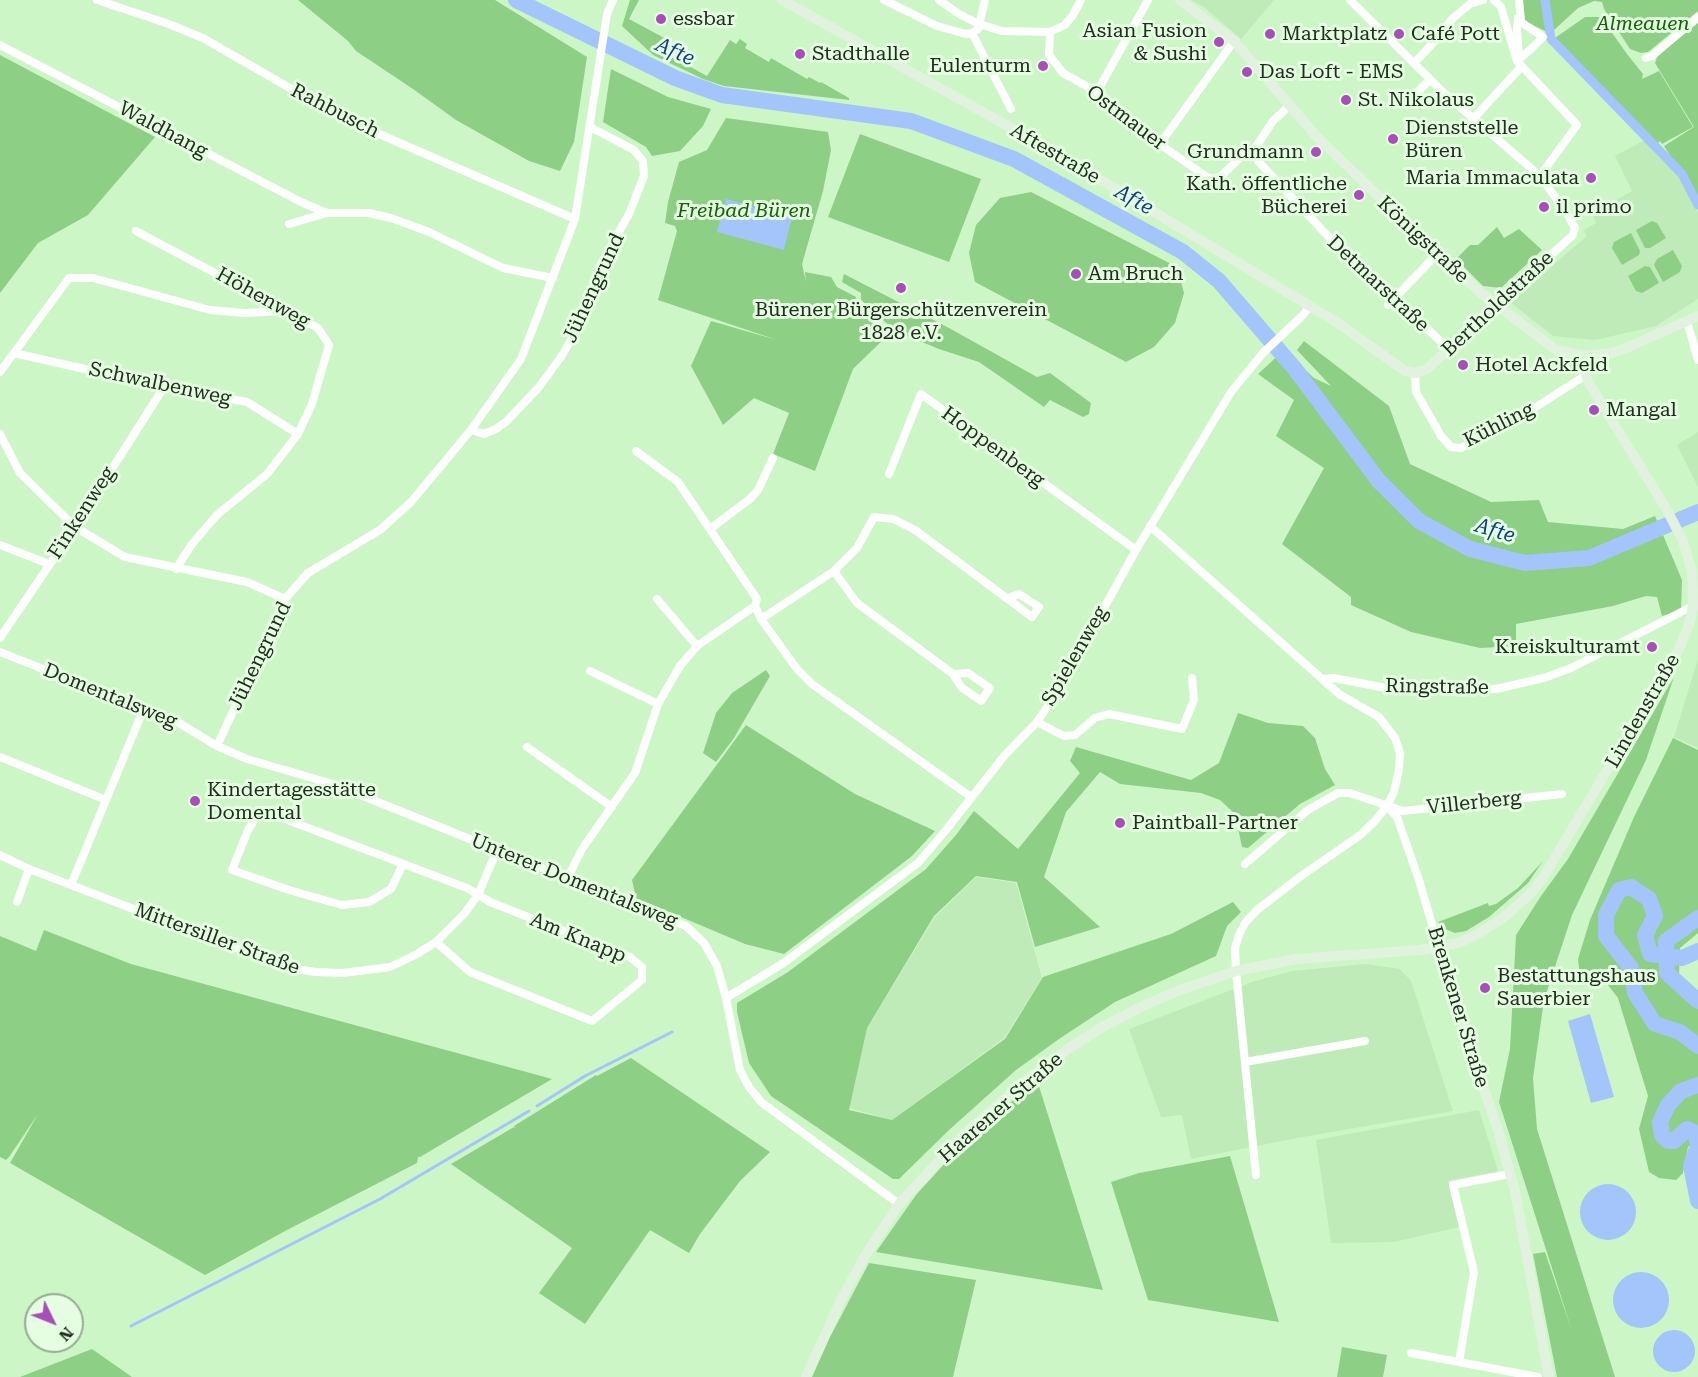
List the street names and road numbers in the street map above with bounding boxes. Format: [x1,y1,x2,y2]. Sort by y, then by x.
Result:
street label: Rahbusch [287,79,383,143]
street label: Ostmauer [1081,80,1171,156]
street label: Waldhang [114,97,212,163]
street label: Aftestraße [1006,119,1104,189]
street label: Königstraße [1372,192,1474,288]
street label: Jühengrund [558,229,630,347]
street label: Detmarstraße [1322,231,1434,337]
street label: Bertholdstraße [1437,246,1559,362]
street label: Höhenweg [212,262,314,334]
street label: Schwalbenweg [87,357,233,411]
street label: Kühling [1460,397,1538,453]
street label: Hoppenberg [937,402,1049,492]
street label: Finkenweg [43,462,121,564]
street label: Jühengrund [223,598,297,714]
street label: Spielenweg [1037,602,1113,710]
street label: Lindenstraße [1601,650,1685,772]
street label: Domentalsweg [40,658,180,734]
street label: Ringstraße [1385,674,1489,700]
street label: Villerberg [1425,786,1523,820]
street label: Unterer Domentalsweg [467,828,681,934]
street label: Mittersiller Straße [131,898,303,980]
street label: Am Knapp [526,908,630,968]
street label: Brenkener Straße [1422,923,1494,1091]
street label: Haarener Straße [934,1048,1068,1168]

